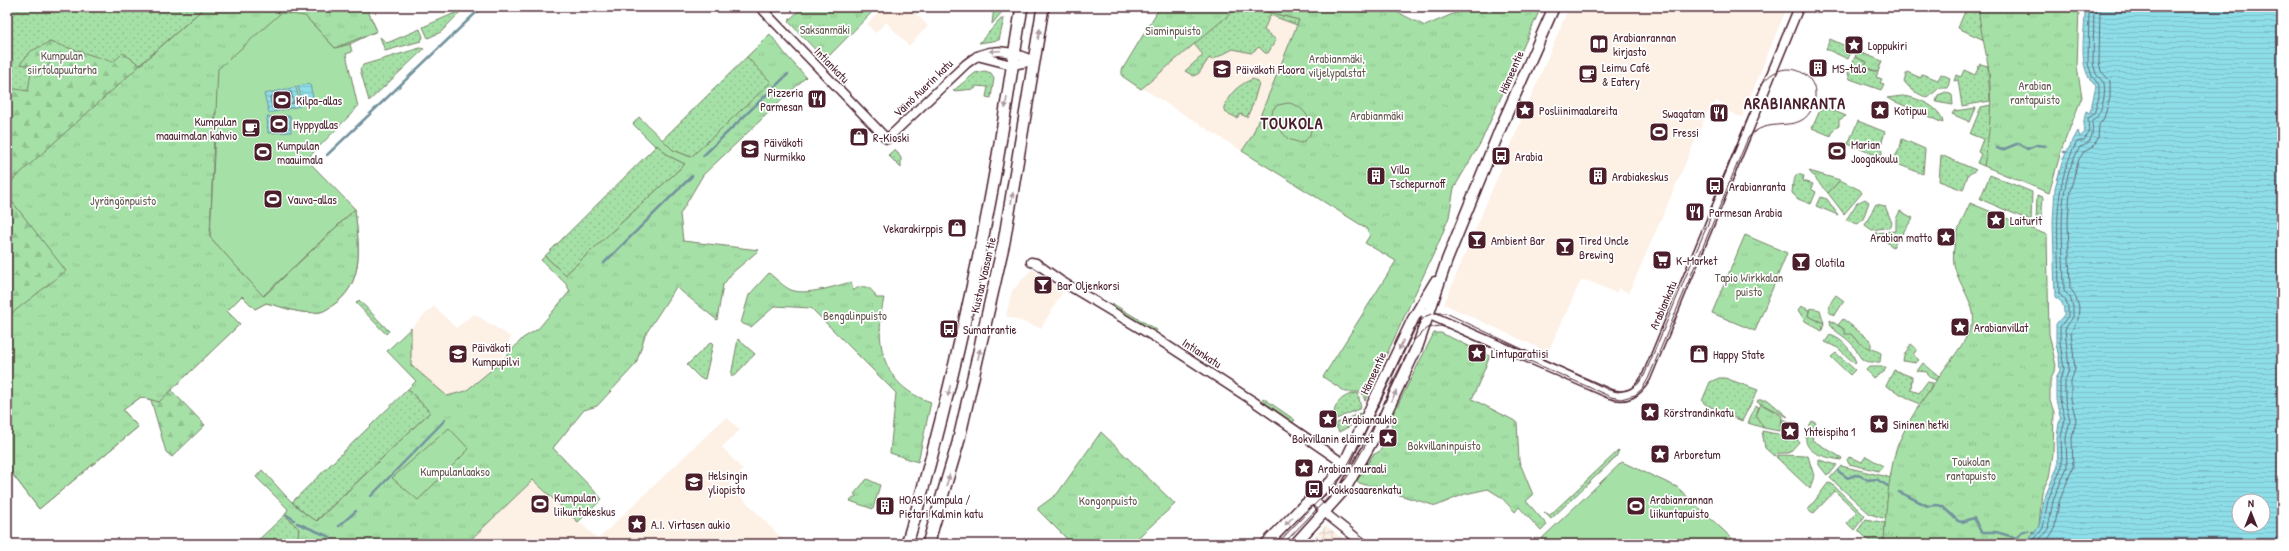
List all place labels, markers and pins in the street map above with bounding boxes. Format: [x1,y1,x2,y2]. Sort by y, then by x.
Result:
place label: Arabianrannan kirjasto [1613,29,1676,60]
library icon: Arabianrannan kirjasto [1588,33,1610,55]
place icon: Loppukiri [1843,34,1865,56]
place label: Loppukiri [1868,37,1907,54]
building icon: MS-talo [1807,57,1829,79]
school or university icon: Päiväkoti Floora [1211,58,1233,80]
place label: Leimu Café & Eatery [1602,59,1650,90]
place label: MS-talo [1832,60,1867,77]
place label: Päiväkoti Floora [1236,61,1305,78]
cafe icon: Leimu Café & Eatery [1577,63,1599,85]
place label: Pizzeria Parmesan [760,84,803,115]
restaurant icon: Pizzeria Parmesan [806,88,828,110]
sports icon: Kilpa-allas [271,89,293,111]
place label: Kilpa-allas [296,92,342,109]
place icon: Posliinimaalareita [1514,99,1536,121]
place icon: Kotipuu [1869,99,1891,121]
place label: Posliinimaalareita [1539,102,1618,119]
restaurant icon: Swagatam [1708,102,1730,124]
place label: Kotipuu [1894,102,1927,119]
place label: Swagatam [1662,105,1705,122]
place label: Kumpulan maauimalan kahvio [156,113,237,144]
sports icon: Hyppyallas [268,113,290,135]
place label: Hyppyallas [293,116,339,133]
cafe icon: Kumpulan maauimalan kahvio [240,117,262,139]
sports icon: Fressi [1648,121,1670,143]
place label: Fressi [1672,124,1699,141]
shop icon: R-Kioski [848,126,870,148]
place label: R-Kioski [873,129,909,146]
place label: Päiväkoti Nurmikko [764,134,806,165]
place label: Marian Joogakoulu [1851,136,1898,167]
place label: Kumpulan maauimala [277,137,323,168]
school or university icon: Päiväkoti Nurmikko [739,138,761,160]
sports icon: Marian Joogakoulu [1826,140,1848,162]
sports icon: Kumpulan maauimala [252,141,274,163]
bus stop icon: Arabia [1490,145,1512,167]
place label: Arabia [1515,148,1543,165]
place label: Villa Tschepurnoff [1390,161,1447,192]
building icon: Villa Tschepurnoff [1365,165,1387,187]
building icon: Arabiakeskus [1587,165,1609,187]
place label: Arabiakeskus [1612,168,1669,185]
bus stop icon: Arabianranta [1704,175,1726,197]
place label: Arabianranta [1729,178,1786,195]
sports icon: Vauva-allas [262,188,284,210]
place label: Vauva-allas [287,191,337,208]
restaurant icon: Parmesan Arabia [1684,201,1706,223]
place label: Parmesan Arabia [1709,204,1782,221]
place icon: Laiturit [1985,209,2007,231]
place label: Laiturit [2010,212,2043,229]
shop icon: Vekarakirppis [946,217,968,239]
place label: Vekarakirppis [883,220,943,237]
place icon: Arabian matto [1935,226,1957,248]
bar icon: Ambient Bar [1466,229,1488,251]
place label: Arabian matto [1870,229,1932,246]
place label: Ambient Bar [1491,232,1546,249]
place label: Tired Uncle Brewing [1579,232,1629,263]
bar icon: Tired Uncle Brewing [1554,236,1576,258]
supermarket icon: K-Market [1651,249,1673,271]
bar icon: Olotila [1790,251,1812,273]
place label: K-Market [1676,252,1718,269]
place label: Olotila [1815,254,1845,271]
bar icon: Bar Oljenkorsi [1032,274,1054,296]
place label: Bar Oljenkorsi [1057,277,1120,294]
place icon: Arabianvillat [1949,316,1971,338]
bus stop icon: Sumatrantie [938,318,960,340]
place label: Arabianvillat [1974,319,2029,336]
place label: Sumatrantie [963,321,1017,338]
place label: Päiväkoti Kumpupilvi [472,339,520,370]
place icon: Lintuparatiisi [1466,342,1488,364]
school or university icon: Päiväkoti Kumpupilvi [447,343,469,365]
shop icon: Happy State [1688,343,1710,365]
place label: Lintuparatiisi [1491,345,1548,362]
place label: Happy State [1713,346,1765,363]
place icon: Rörstrandinkatu [1639,401,1661,423]
place label: Rörstrandinkatu [1664,404,1734,421]
place icon: Arabianaukio [1317,408,1339,430]
place label: Arabianaukio [1342,411,1397,428]
place icon: Sininen hetki [1868,413,1890,435]
place label: Sininen hetki [1893,416,1949,433]
place icon: Yhteispiha 1 [1779,420,1801,442]
place label: Yhteispiha 1 [1804,423,1855,440]
place icon: Bokvillanin eläimet [1377,427,1399,449]
place label: Bokvillanin eläimet [1292,430,1375,447]
place icon: Arboretum [1649,443,1671,465]
place label: Arboretum [1674,446,1721,463]
place icon: Arabian muraali [1293,457,1315,479]
place label: Arabian muraali [1318,460,1387,477]
place label: Helsingin yliopisto [708,467,748,498]
school or university icon: Helsingin yliopisto [683,471,705,493]
bus stop icon: Kokkosaarenkatu [1303,478,1325,500]
place label: Kokkosaarenkatu [1328,481,1402,498]
place label: Kumpulan liikuntakeskus [554,489,616,520]
place label: HOAS Kumpula / Pietari Kalmin katu [899,491,983,522]
place label: Arabianrannan liikuntapuisto [1650,491,1713,522]
sports icon: Kumpulan liikuntakeskus [529,493,551,515]
building icon: HOAS Kumpula / Pietari Kalmin katu [874,495,896,517]
sports icon: Arabianrannan liikuntapuisto [1625,495,1647,517]
place icon: A.I. Virtasen aukio [626,513,648,535]
place label: A.I. Virtasen aukio [651,516,730,533]

